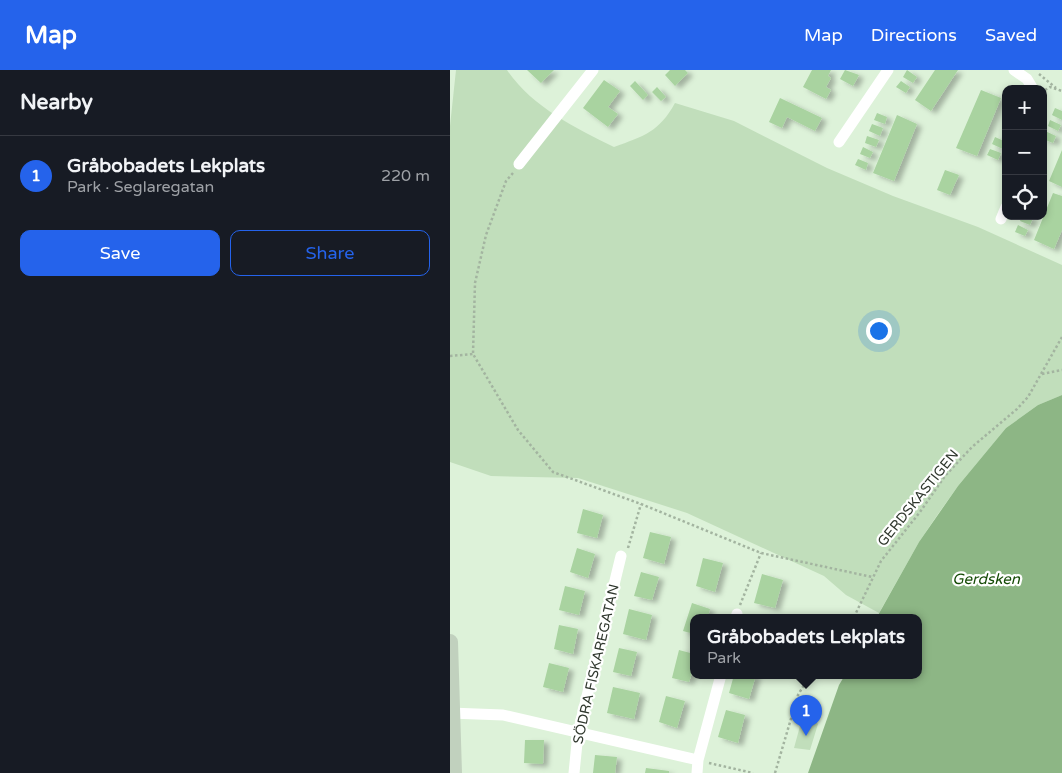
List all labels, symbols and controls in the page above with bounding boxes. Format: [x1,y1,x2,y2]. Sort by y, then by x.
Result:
text: Map [25,21,77,50]
text: Map [804,24,843,46]
text: Directions [871,24,957,46]
text: Saved [985,24,1037,46]
map controls [1002,85,1047,220]
button: + [1002,85,1047,130]
text: Nearby [20,90,93,115]
button: − [1002,130,1047,175]
text: Gråbobadets Lekplats [67,155,265,177]
text: 1 [31,166,41,186]
text: 220 m [381,166,430,186]
button: locate [1002,175,1047,220]
text: Park · Seglaregatan [67,177,214,197]
button: Save [20,230,220,276]
button: Share [230,230,430,276]
your location [866,318,892,344]
street label: GERDSKASTIGEN [874,446,962,550]
water label: Gerdsken [952,570,1021,588]
street label: SÖDRA FISKAREGATAN [569,582,623,746]
popup [690,614,922,679]
text: Gråbobadets Lekplats [707,626,905,648]
text: Park [707,648,741,668]
pin: 1 [790,695,822,736]

